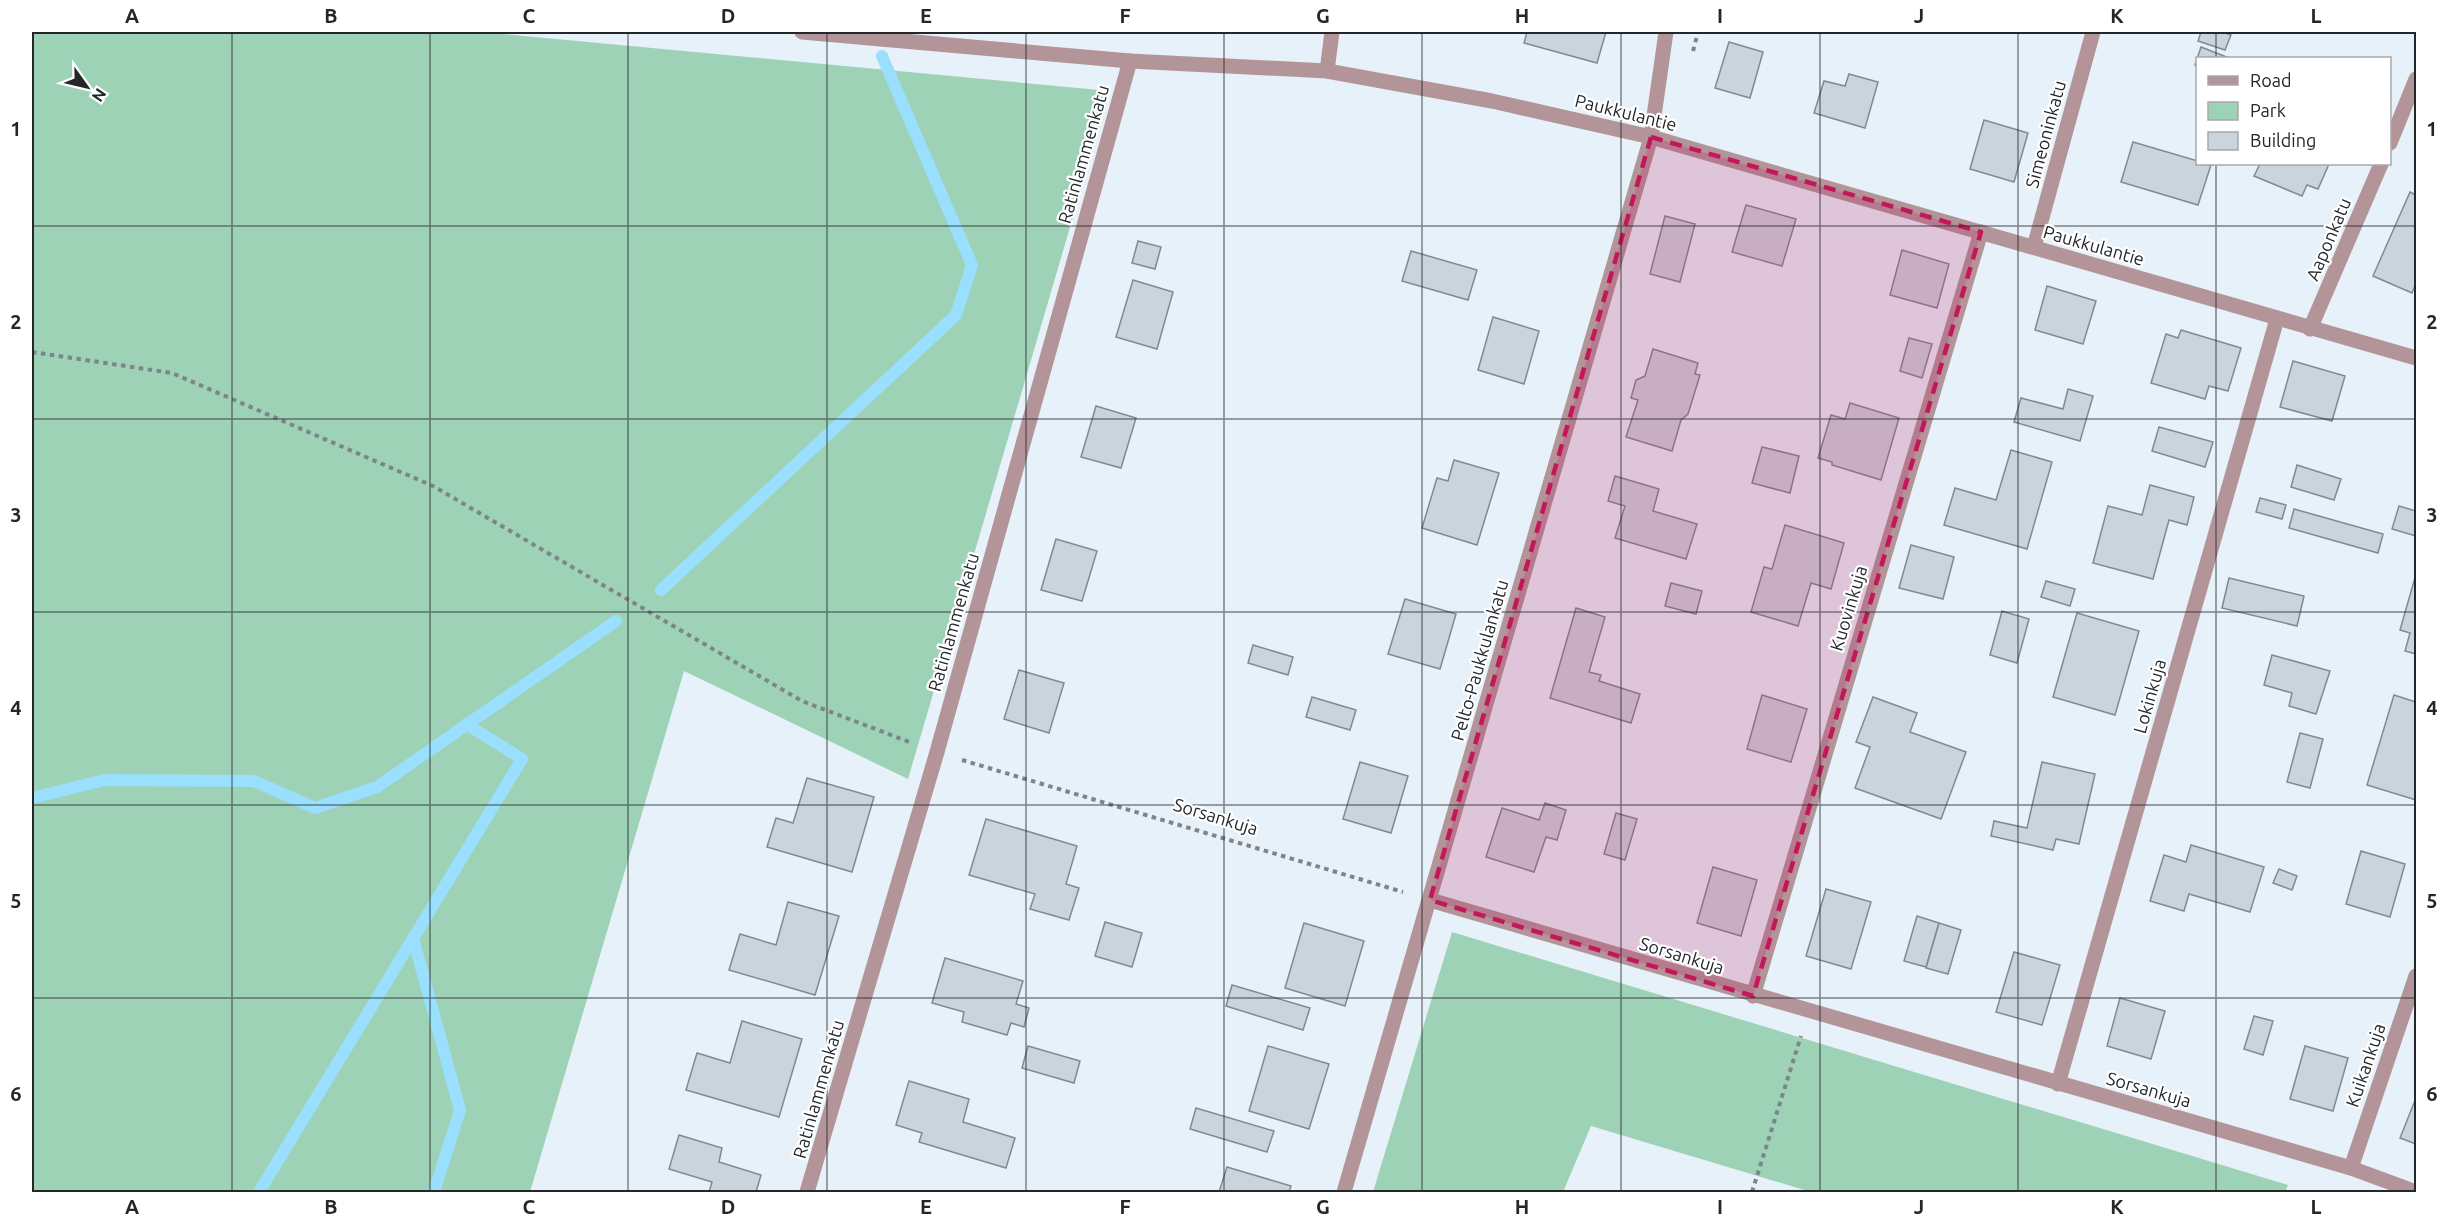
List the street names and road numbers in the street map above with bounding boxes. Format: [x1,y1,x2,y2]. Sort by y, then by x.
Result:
street label: Simeoninkatu [2021,78,2069,190]
street label: Ratinlammenkatu [1054,82,1112,226]
street label: Paukkulantie [1573,90,1679,134]
street label: Aaponkatu [2302,195,2354,283]
street label: Paukkulantie [2041,221,2147,269]
street label: Ratinlammenkatu [924,550,982,694]
street label: Kuovinkuja [1826,563,1870,653]
street label: Pelto-Paukkulankatu [1446,577,1512,743]
street label: Lokinkuja [2129,657,2169,735]
street label: Sorsankuja [1171,794,1261,838]
street label: Sorsankuja [1637,933,1727,977]
street label: Ratinlammenkatu [789,1017,847,1161]
street label: Kuikankuja [2341,1021,2389,1109]
street label: Sorsankuja [2104,1067,2194,1111]

